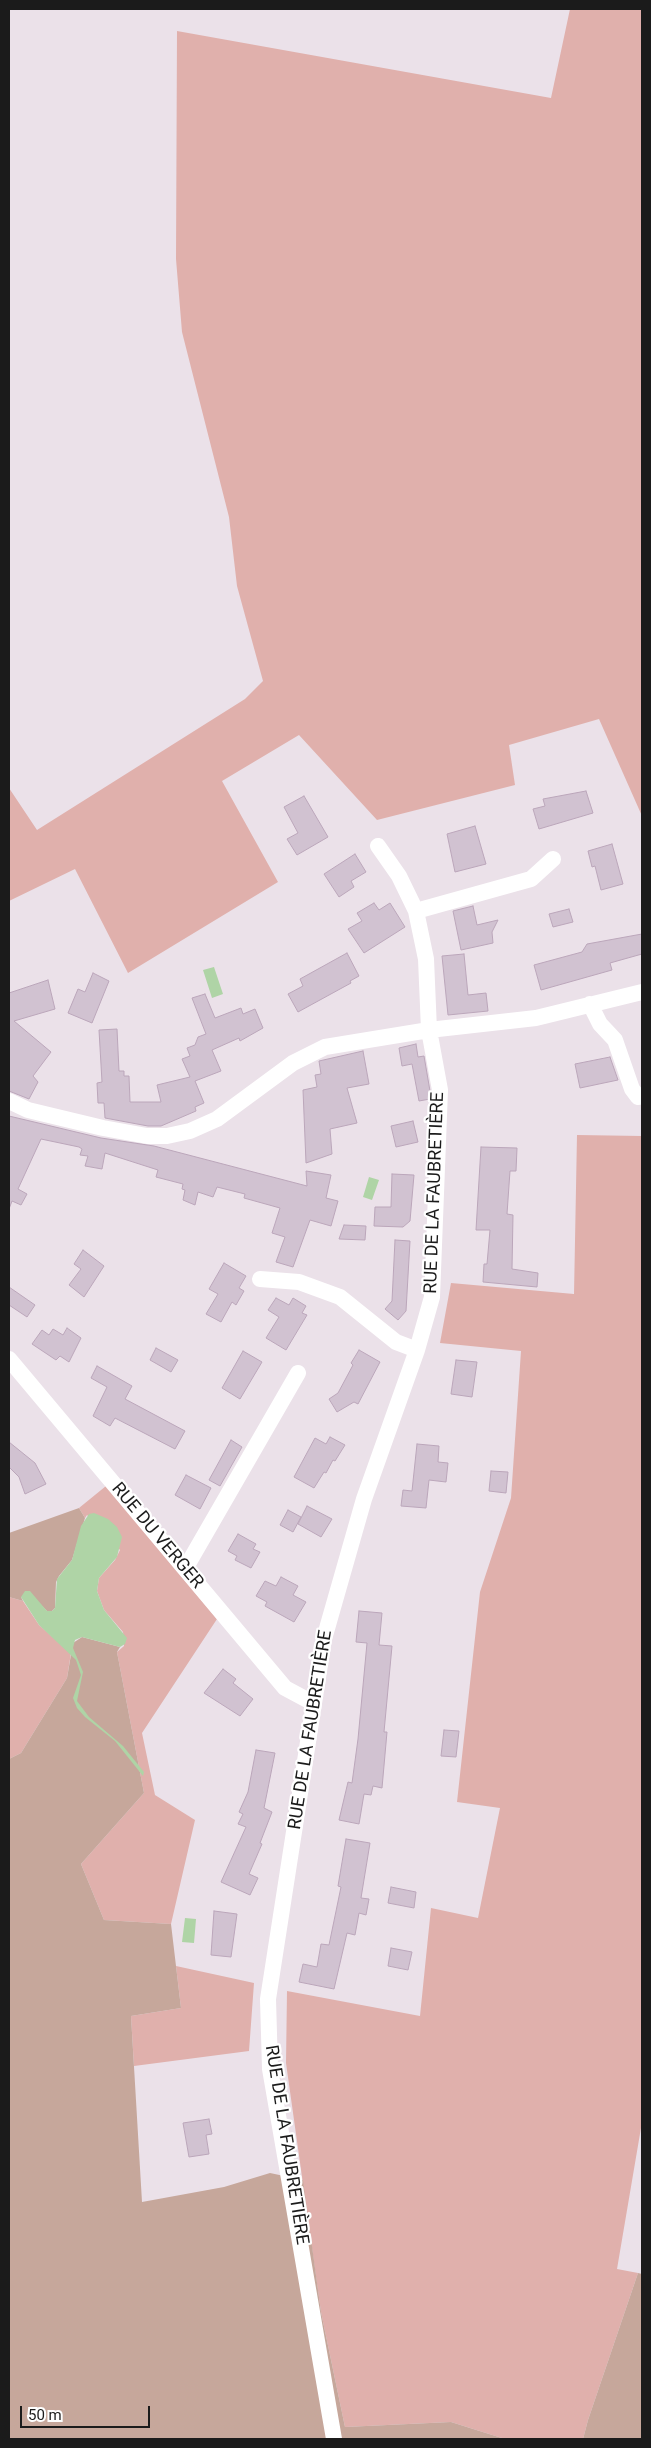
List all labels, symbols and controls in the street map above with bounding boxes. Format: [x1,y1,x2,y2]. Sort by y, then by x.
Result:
street label: RUE DE LA FAUBRETIÈRE [421,1092,449,1294]
street label: RUE DU VERGER [106,1479,208,1593]
street label: RUE DE LA FAUBRETIÈRE [285,1629,337,1831]
street label: RUE DE LA FAUBRETIÈRE [260,2044,312,2246]
scale bar [22,2396,152,2428]
text: 50 m [28,2406,62,2424]

